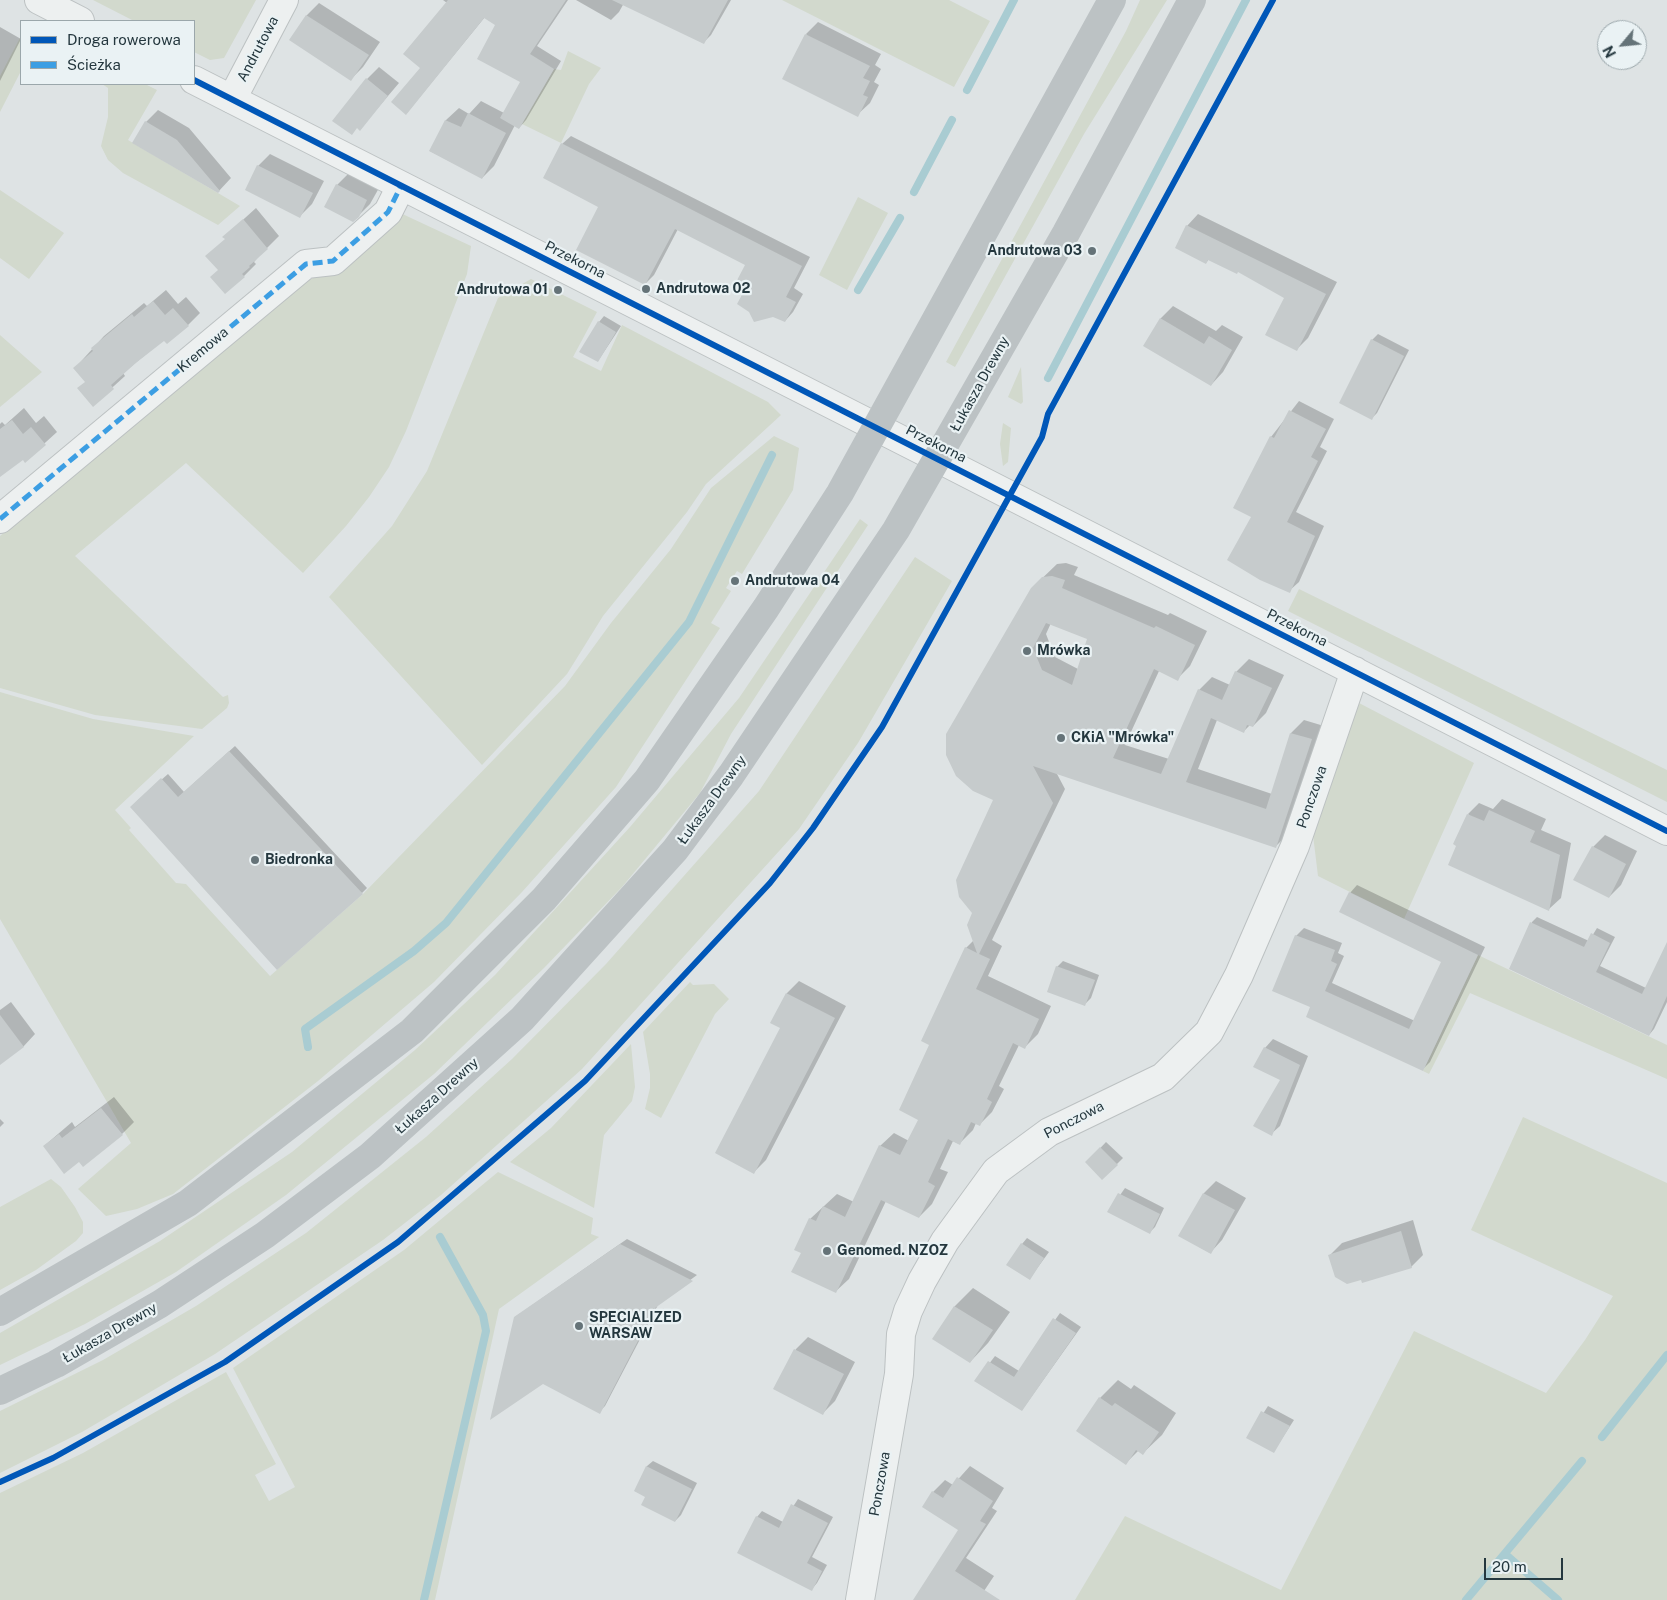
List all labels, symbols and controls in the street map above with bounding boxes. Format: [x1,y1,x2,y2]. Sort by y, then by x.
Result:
street label: Andrutowa [234,13,282,85]
legend [20,20,195,85]
north arrow [1597,20,1647,70]
text: Droga rowerowa [67,31,181,48]
text: N [1600,43,1619,60]
text: Ścieżka [67,56,121,73]
street label: Przekorna [542,238,608,282]
place label: Andrutowa 03 [987,243,1082,259]
marker: Andrutowa 03 [1086,245,1098,257]
place label: Andrutowa 02 [656,281,750,297]
place label: Andrutowa 01 [457,282,548,298]
marker: Andrutowa 02 [640,283,652,295]
marker: Andrutowa 01 [552,284,564,296]
street label: Kremowa [174,324,232,376]
street label: Łukasza Drewny [947,334,1013,434]
street label: Przekorna [903,422,969,466]
place label: Andrutowa 04 [745,573,840,589]
marker: Andrutowa 04 [729,575,741,587]
street label: Przekorna [1264,606,1330,650]
place label: Mrówka [1037,643,1090,659]
marker: Mrówka [1021,645,1033,657]
place label: CKiA "Mrówka" [1071,730,1174,746]
marker: CKiA "Mrówka" [1055,732,1067,744]
street label: Łukasza Drewny [674,752,750,848]
street label: Ponczowa [1293,763,1331,831]
place label: Biedronka [265,852,333,868]
marker: Biedronka [249,854,261,866]
street label: Łukasza Drewny [392,1054,482,1138]
street label: Ponczowa [1041,1098,1107,1142]
place label: Genomed. NZOZ [837,1243,948,1259]
marker: Genomed. NZOZ [821,1245,833,1257]
street label: Łukasza Drewny [60,1299,160,1367]
place label: SPECIALIZED WARSAW [589,1310,682,1342]
marker: SPECIALIZED WARSAW [573,1320,585,1332]
street label: Ponczowa [866,1450,894,1518]
scale bar [1487,1548,1566,1580]
text: 20 m [1492,1558,1527,1575]

